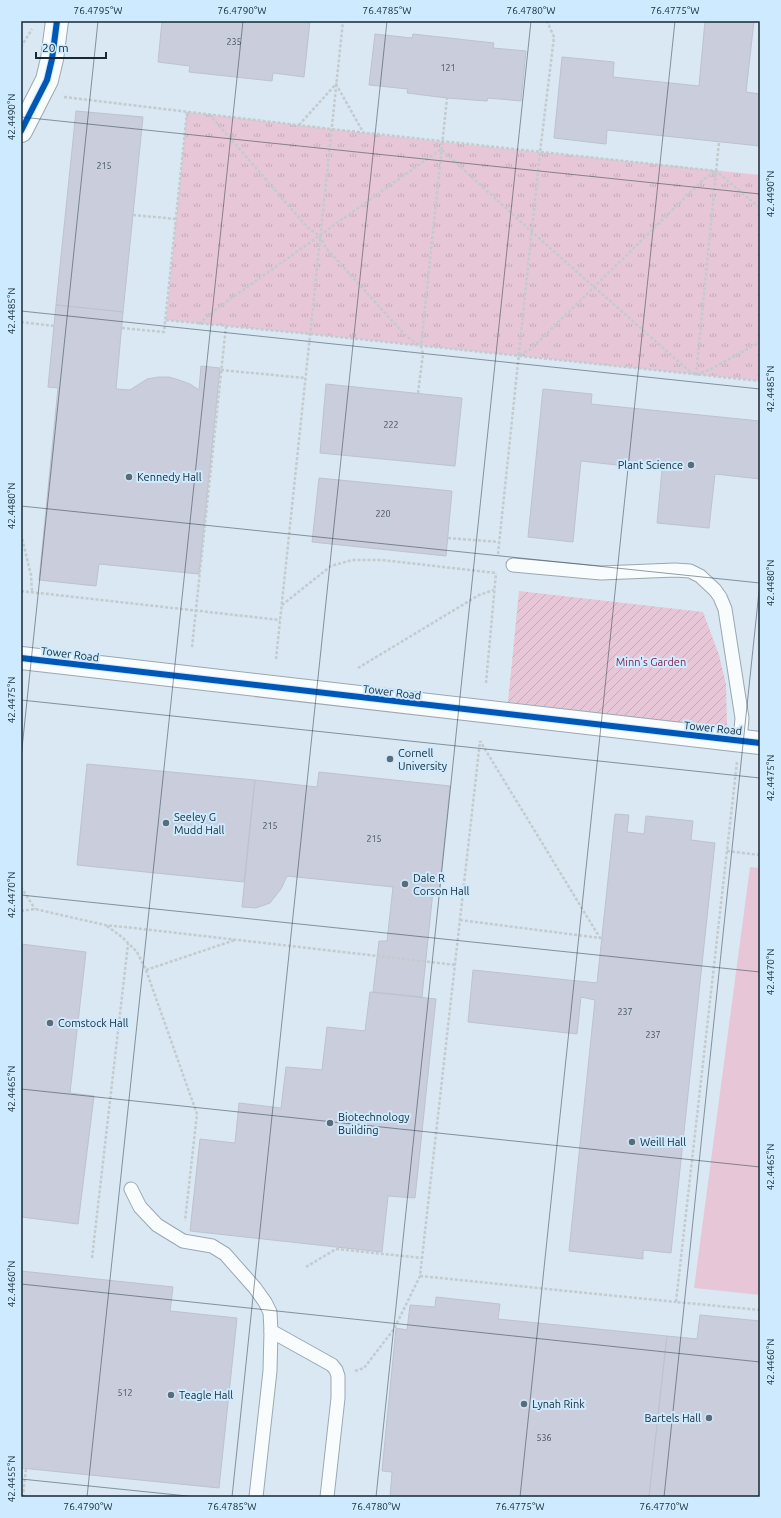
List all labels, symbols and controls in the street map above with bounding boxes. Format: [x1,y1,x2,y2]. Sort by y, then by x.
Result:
text: 76.4795°W [74,5,122,16]
text: 76.4790°W [218,5,266,16]
text: 76.4785°W [363,5,411,16]
text: 76.4780°W [507,5,555,16]
text: 76.4775°W [651,5,699,16]
scale bar [36,34,106,60]
house number: 235 [226,37,242,47]
text: 20 m [42,41,69,54]
house number: 121 [440,63,456,73]
text: 42.4490°N [6,94,17,140]
house number: 215 [96,161,112,171]
text: 42.4490°N [765,171,776,217]
text: 42.4485°N [6,288,17,334]
text: 42.4485°N [765,366,776,412]
house number: 222 [383,420,399,430]
place label: Plant Science [618,459,683,471]
marker: Plant Science [686,460,696,470]
place label: Kennedy Hall [137,471,202,483]
marker: Kennedy Hall [124,472,134,482]
text: 42.4480°N [6,483,17,529]
house number: 220 [375,509,391,519]
text: 42.4480°N [765,560,776,606]
street label: Tower Road [40,644,100,664]
park label: Minn's Garden [616,656,686,668]
text: 42.4475°N [6,677,17,723]
street label: Tower Road [362,682,422,702]
street label: Tower Road [683,719,743,737]
place label: Cornell University [398,747,448,772]
marker: Cornell University [385,754,395,764]
text: 42.4475°N [765,755,776,801]
place label: Seeley G Mudd Hall [174,811,224,836]
marker: Seeley G Mudd Hall [161,818,171,828]
house number: 215 [262,821,278,831]
house number: 215 [366,834,382,844]
text: 42.4470°N [6,872,17,918]
place label: Dale R Corson Hall [413,872,470,897]
marker: Dale R Corson Hall [400,879,410,889]
text: 42.4470°N [765,949,776,995]
house number: 237 [617,1007,633,1017]
place label: Comstock Hall [58,1017,129,1029]
marker: Comstock Hall [45,1018,55,1028]
house number: 237 [645,1030,661,1040]
text: 42.4465°N [6,1066,17,1112]
place label: Biotechnology Building [338,1111,410,1136]
marker: Biotechnology Building [325,1118,335,1128]
place label: Weill Hall [640,1136,686,1148]
marker: Weill Hall [627,1137,637,1147]
text: 42.4465°N [765,1144,776,1190]
text: 42.4460°N [6,1261,17,1307]
text: 42.4460°N [765,1339,776,1385]
house number: 512 [117,1388,133,1398]
place label: Teagle Hall [179,1389,233,1401]
marker: Teagle Hall [166,1390,176,1400]
place label: Lynah Rink [532,1398,585,1410]
marker: Lynah Rink [519,1399,529,1409]
place label: Bartels Hall [645,1412,701,1424]
marker: Bartels Hall [704,1413,714,1423]
house number: 536 [536,1433,552,1443]
text: 42.4455°N [6,1456,17,1502]
text: 76.4790°W [64,1501,112,1512]
text: 76.4785°W [208,1501,256,1512]
text: 76.4780°W [352,1501,400,1512]
text: 76.4775°W [496,1501,544,1512]
text: 76.4770°W [640,1501,688,1512]

